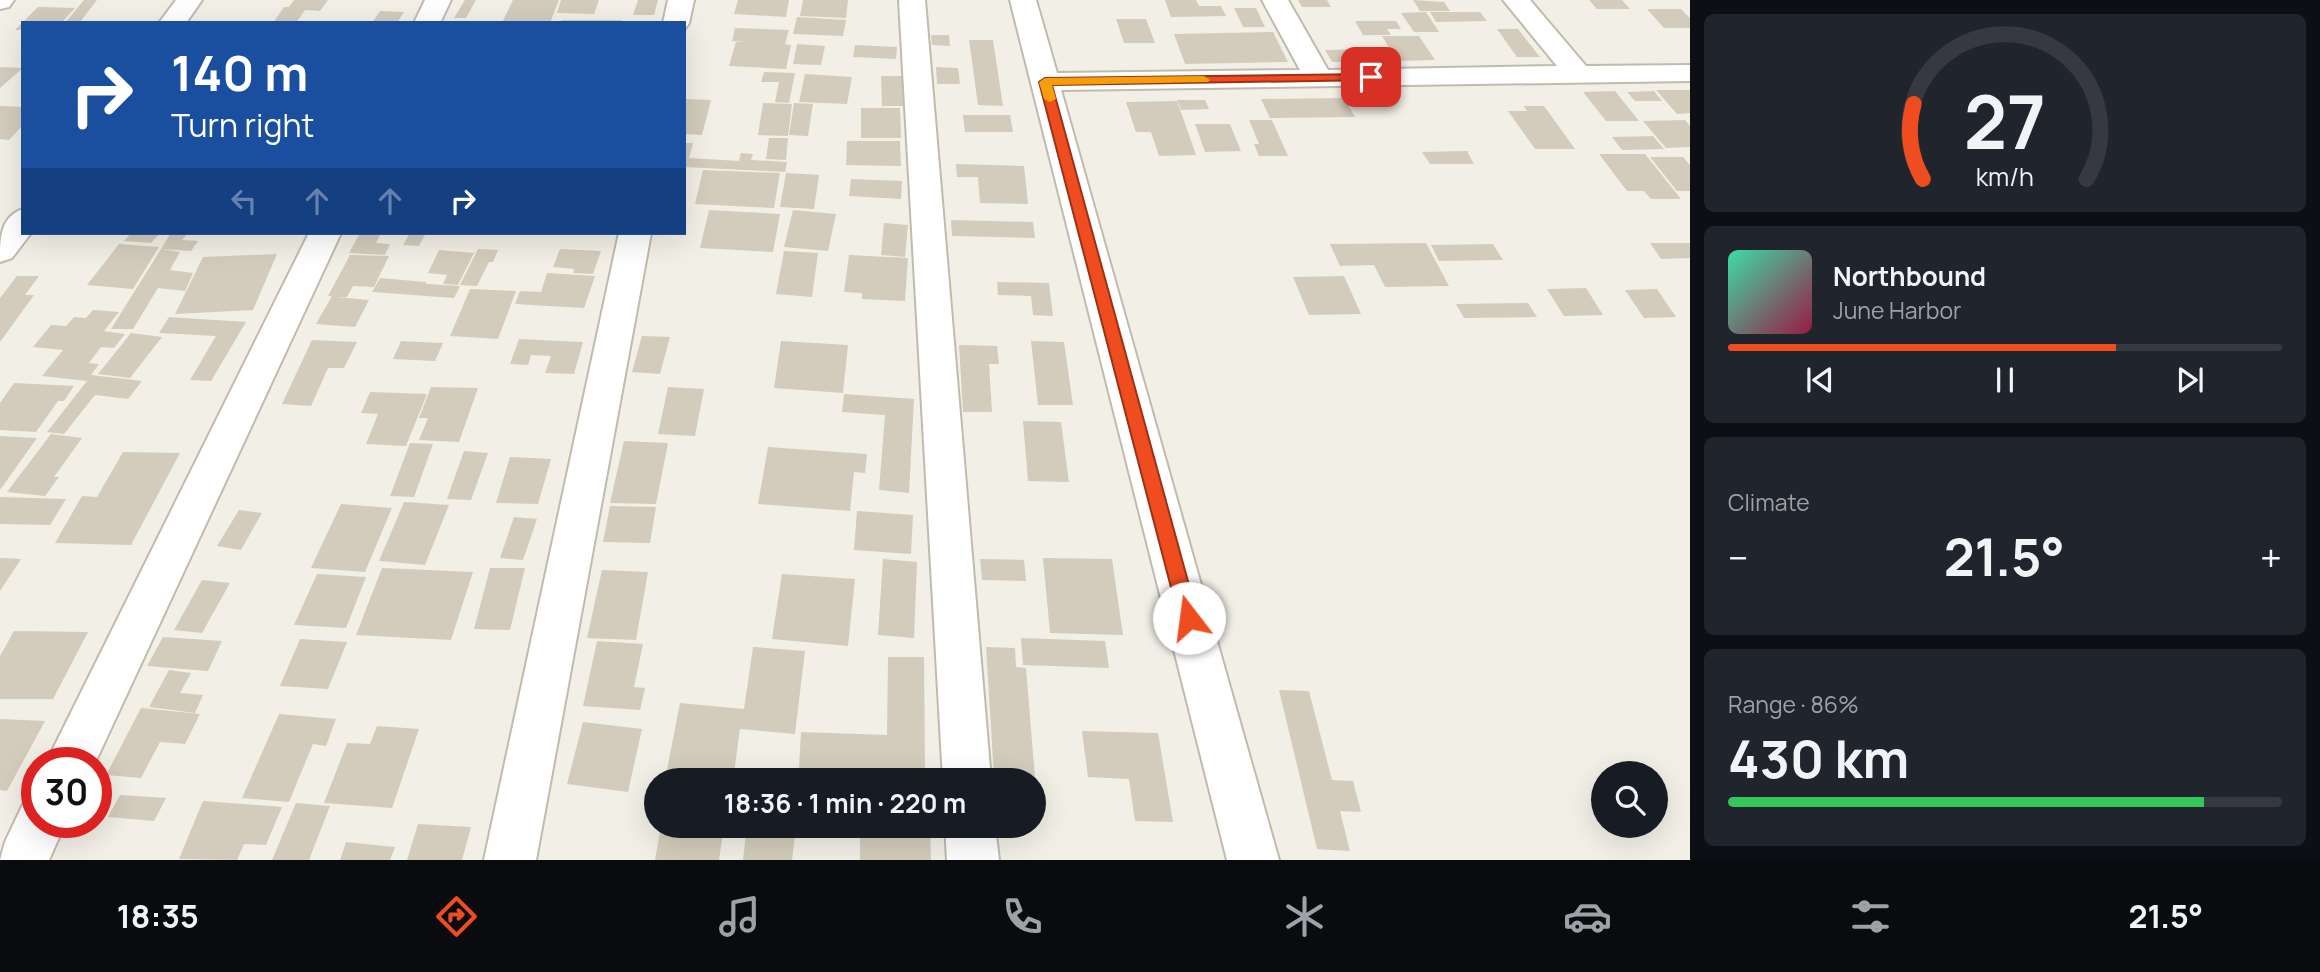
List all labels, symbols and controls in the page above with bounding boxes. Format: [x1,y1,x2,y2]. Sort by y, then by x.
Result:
text: 140 m [171,39,308,106]
pin [1341,47,1401,107]
icon: right [56,49,147,140]
icon: arrive [1352,58,1390,96]
text: 27 [1964,71,2046,171]
text: Turn right [171,103,314,147]
text: km/h [1976,159,2034,194]
icon: left [225,182,263,220]
icon: ahead [298,182,336,220]
icon: ahead [371,182,409,220]
icon: right [444,182,482,220]
text: Northbound [1833,258,1986,294]
text: June Harbor [1833,294,1961,326]
icon: previous [1801,361,1839,399]
icon: pause [1986,361,2024,399]
icon: next [2171,361,2209,399]
text: Climate [1728,486,1810,518]
text: 21.5° [1944,521,2065,592]
text: − [1728,531,1749,583]
text: + [2260,531,2282,583]
position arrow [1152,581,1226,655]
text: Range · 86% [1728,688,1859,720]
text: 430 km [1728,723,1909,794]
speed limit sign: 30 [21,747,112,838]
map controls [1591,761,1668,838]
button: search [1591,761,1668,838]
text: 18:36 · 1 min · 220 m [724,785,966,821]
icon: directions [432,892,481,941]
icon: music [715,892,764,941]
icon: phone [998,892,1047,941]
icon: climate [1280,892,1329,941]
icon: car [1563,892,1612,941]
icon: filters [1846,892,1895,941]
text: 18:35 [117,894,199,938]
text: 21.5° [2128,894,2203,938]

